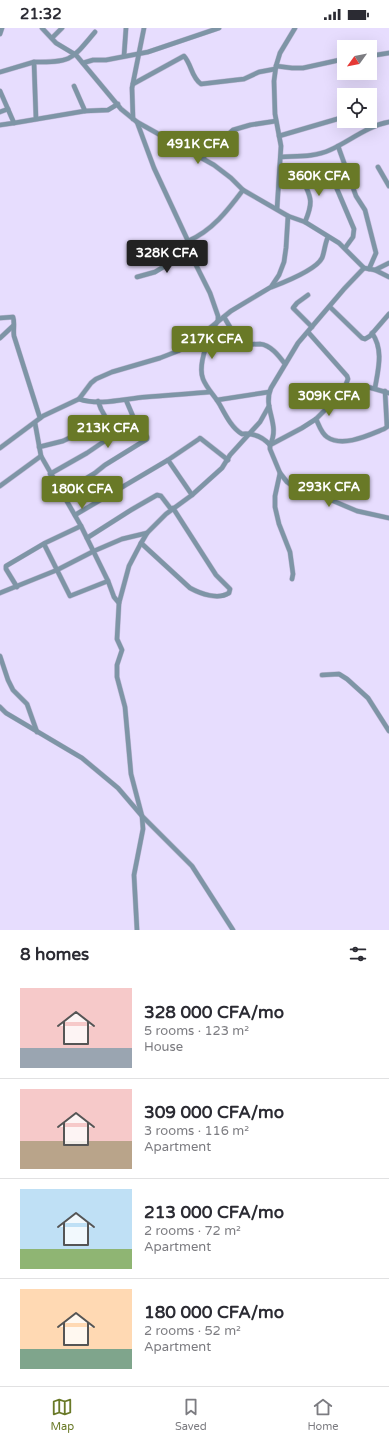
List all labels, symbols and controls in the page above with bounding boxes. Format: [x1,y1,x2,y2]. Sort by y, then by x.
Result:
text: 21:32 [20,5,62,23]
north arrow [337,40,377,80]
map controls [337,40,377,128]
button: locate [337,88,377,128]
pin: 491K CFA [157,131,239,165]
text: 491K CFA [167,136,229,152]
pin: 360K CFA [278,163,360,197]
text: 360K CFA [288,168,350,184]
pin: 328K CFA [126,240,208,274]
text: 328K CFA [136,245,198,261]
pin: 217K CFA [171,326,253,360]
text: 217K CFA [181,331,243,347]
pin: 309K CFA [288,383,370,417]
text: 309K CFA [298,388,360,404]
pin: 213K CFA [67,415,149,449]
text: 213K CFA [77,420,139,436]
pin: 293K CFA [288,474,370,508]
pin: 180K CFA [41,476,123,510]
text: 293K CFA [298,479,360,495]
text: 180K CFA [51,481,113,497]
icon: filters [347,943,369,965]
text: 8 homes [20,944,89,965]
text: 328 000 CFA/mo [144,1002,284,1023]
icon: home [52,1004,100,1052]
text: 5 rooms · 123 m² [144,1023,249,1039]
text: House [144,1039,183,1055]
text: 309 000 CFA/mo [144,1102,284,1123]
icon: home [52,1105,100,1153]
text: 3 rooms · 116 m² [144,1123,249,1139]
text: Apartment [144,1139,211,1155]
text: 213 000 CFA/mo [144,1202,284,1223]
icon: home [52,1205,100,1253]
text: 2 rooms · 72 m² [144,1223,241,1239]
text: Apartment [144,1239,211,1255]
text: 180 000 CFA/mo [144,1302,284,1323]
icon: home [52,1305,100,1353]
text: 2 rooms · 52 m² [144,1323,241,1339]
text: Apartment [144,1339,211,1355]
tab: Map [50,1396,74,1433]
tab: Saved [175,1396,207,1433]
tab: Home [307,1396,339,1433]

